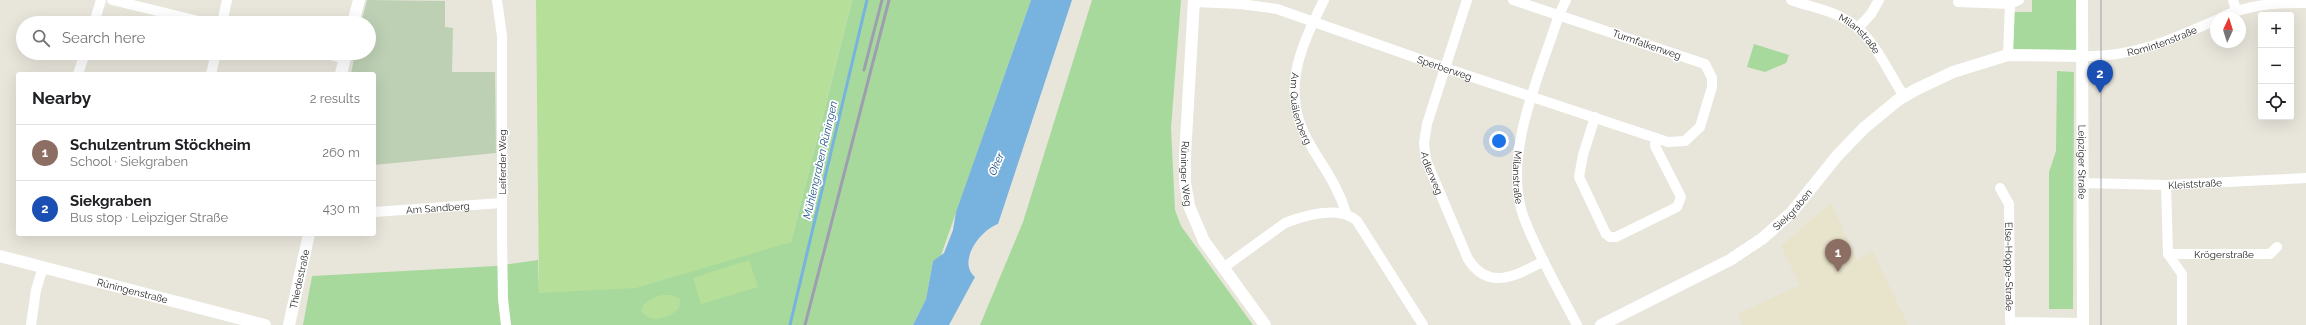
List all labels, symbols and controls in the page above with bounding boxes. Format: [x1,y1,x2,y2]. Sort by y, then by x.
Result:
street label: Milanstraße [1837,12,1882,56]
north arrow [2210,12,2246,48]
map controls [2258,12,2294,120]
button: + [2258,12,2294,48]
search box [16,16,376,60]
street label: Romintenstraße [2126,24,2199,58]
icon: search [30,27,52,49]
street label: Turmfalkenweg [1611,28,1683,61]
text: Search here [62,29,145,47]
button: − [2258,48,2294,84]
street label: Sperberweg [1416,54,1473,83]
pin: 2 [2087,60,2113,93]
street label: Am Quälenberg [1288,72,1314,146]
button: locate [2258,84,2294,120]
text: Nearby [32,88,91,108]
text: 2 results [310,91,360,106]
water label: Mühlengraben Rüningen [801,100,840,220]
street label: Leipziger Straße [2076,125,2088,199]
street label: Leiferder Weg [497,129,508,195]
your location [1489,131,1509,151]
text: Schulzentrum Stöckheim [70,136,251,154]
street label: Rüninger Weg [1179,141,1194,207]
text: 1 [42,145,48,160]
text: 260 m [322,145,360,160]
water label: Oker [986,150,1007,177]
street label: Milanstraße [1511,150,1525,205]
street label: Adlerweg [1419,151,1445,196]
text: School · Siekgraben [70,154,188,169]
street label: Kleiststraße [2168,177,2222,191]
street label: Siekgraben [1771,187,1814,233]
text: Siekgraben [70,192,151,210]
street label: Am Sandberg [406,200,470,216]
text: 2 [41,201,49,216]
text: 430 m [323,201,360,216]
text: Bus stop · Leipziger Straße [70,210,228,225]
street label: Else-Hoppe-Straße [2003,222,2015,311]
pin: 1 [1825,239,1851,272]
street label: Thiedestraße [288,248,311,310]
street label: Krögerstraße [2194,249,2254,260]
street label: Rüningenstraße [96,277,169,306]

